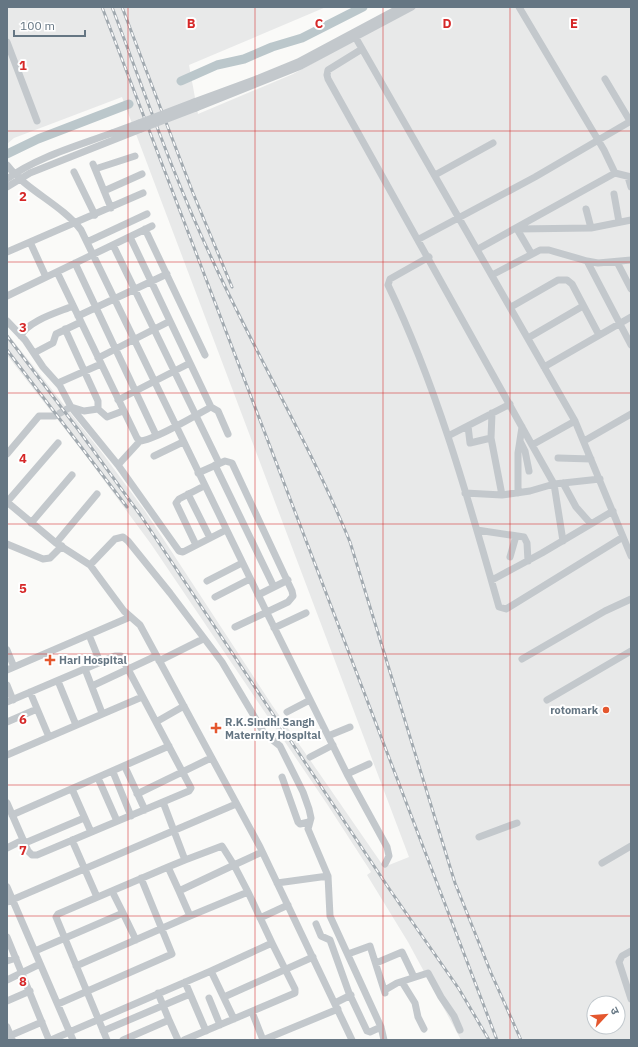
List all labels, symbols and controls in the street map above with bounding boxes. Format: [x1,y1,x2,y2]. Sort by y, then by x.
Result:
scale bar [14,12,85,38]
text: B [187,15,196,32]
text: C [315,15,324,32]
text: D [442,15,452,32]
text: E [570,15,578,32]
text: 100 m [20,18,55,33]
text: 1 [19,57,27,74]
text: 2 [19,188,27,205]
text: 3 [19,319,27,336]
text: 4 [19,450,27,467]
text: 5 [19,580,27,597]
place label: Hari Hospital [59,653,127,667]
marker: Hari Hospital [44,654,56,666]
place label: rotomark [550,703,599,717]
marker: rotomark [601,705,611,715]
text: 6 [19,711,27,728]
place label: R.K.Sindhi Sangh Maternity Hospital [225,715,321,742]
marker: R.K.Sindhi Sangh Maternity Hospital [210,722,222,734]
text: 7 [19,842,27,859]
text: 8 [19,973,27,990]
north arrow [586,995,626,1035]
text: उ [607,1005,623,1017]

